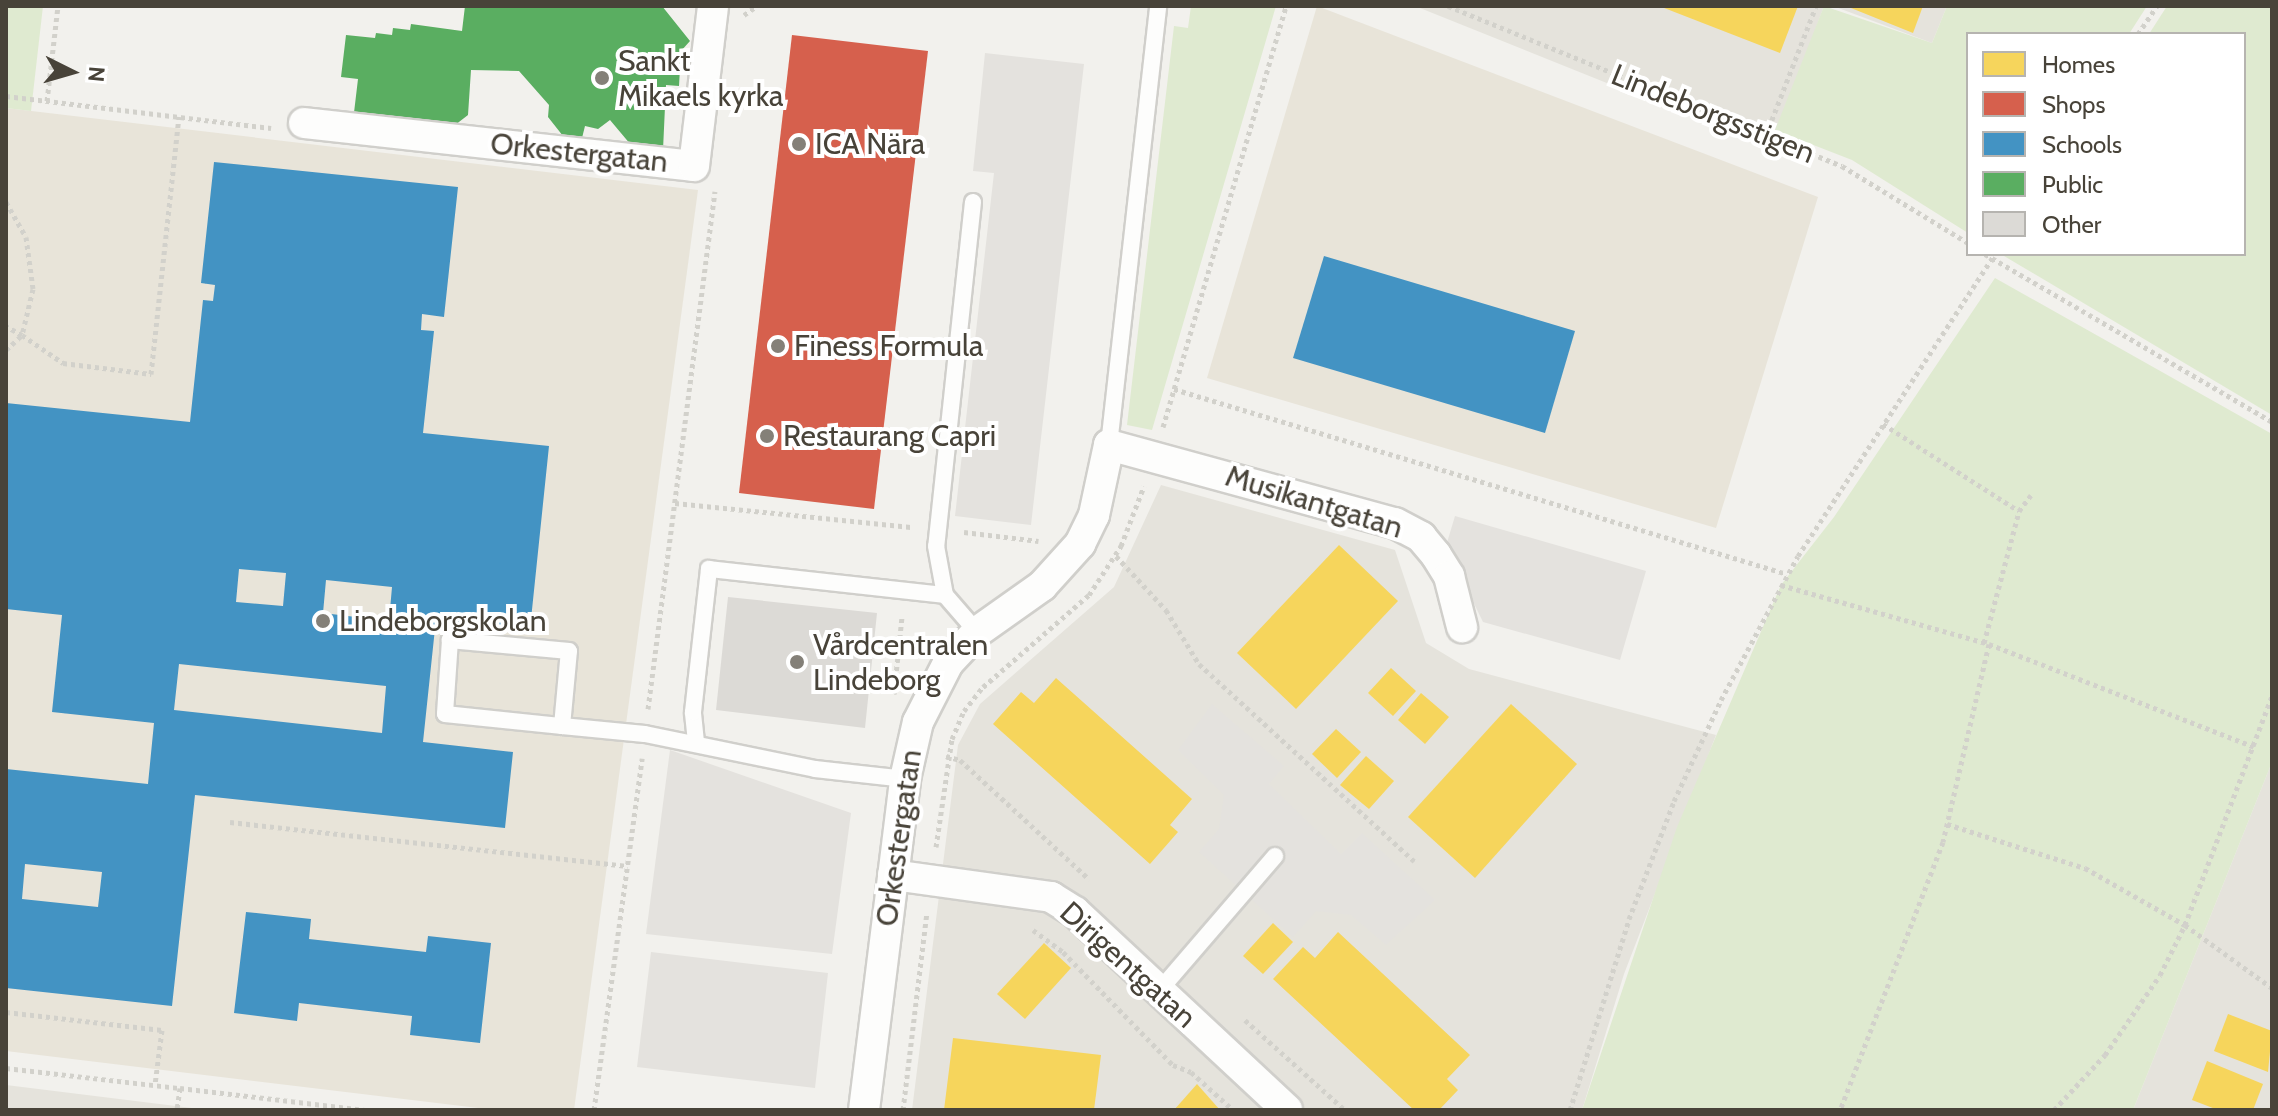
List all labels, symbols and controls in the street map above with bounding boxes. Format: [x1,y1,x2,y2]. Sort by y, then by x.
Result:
north arrow [32,32,112,112]
legend [1966,32,2246,256]
place label: Sankt Mikaels kyrka [618,43,783,114]
text: Homes [2042,50,2115,79]
street label: Lindeborgsstigen [1606,57,1820,171]
text: N [82,65,111,83]
marker: Sankt Mikaels kyrka [593,69,611,87]
text: Shops [2042,90,2105,119]
street label: Orkestergatan [489,126,669,180]
place label: ICA Nära [815,126,925,162]
text: Schools [2042,130,2122,159]
marker: ICA Nära [790,135,808,153]
text: Public [2042,170,2103,199]
text: Other [2042,210,2101,239]
place label: Finess Formula [794,328,983,364]
marker: Finess Formula [769,337,787,355]
place label: Restaurang Capri [783,418,996,454]
marker: Restaurang Capri [758,427,776,445]
street label: Musikantgatan [1221,458,1407,546]
place label: Lindeborgskolan [339,603,547,639]
marker: Lindeborgskolan [314,612,332,630]
place label: Vårdcentralen Lindeborg [813,627,988,698]
marker: Vårdcentralen Lindeborg [788,653,806,671]
street label: Orkestergatan [869,747,929,929]
street label: Dirigentgatan [1052,894,1204,1036]

